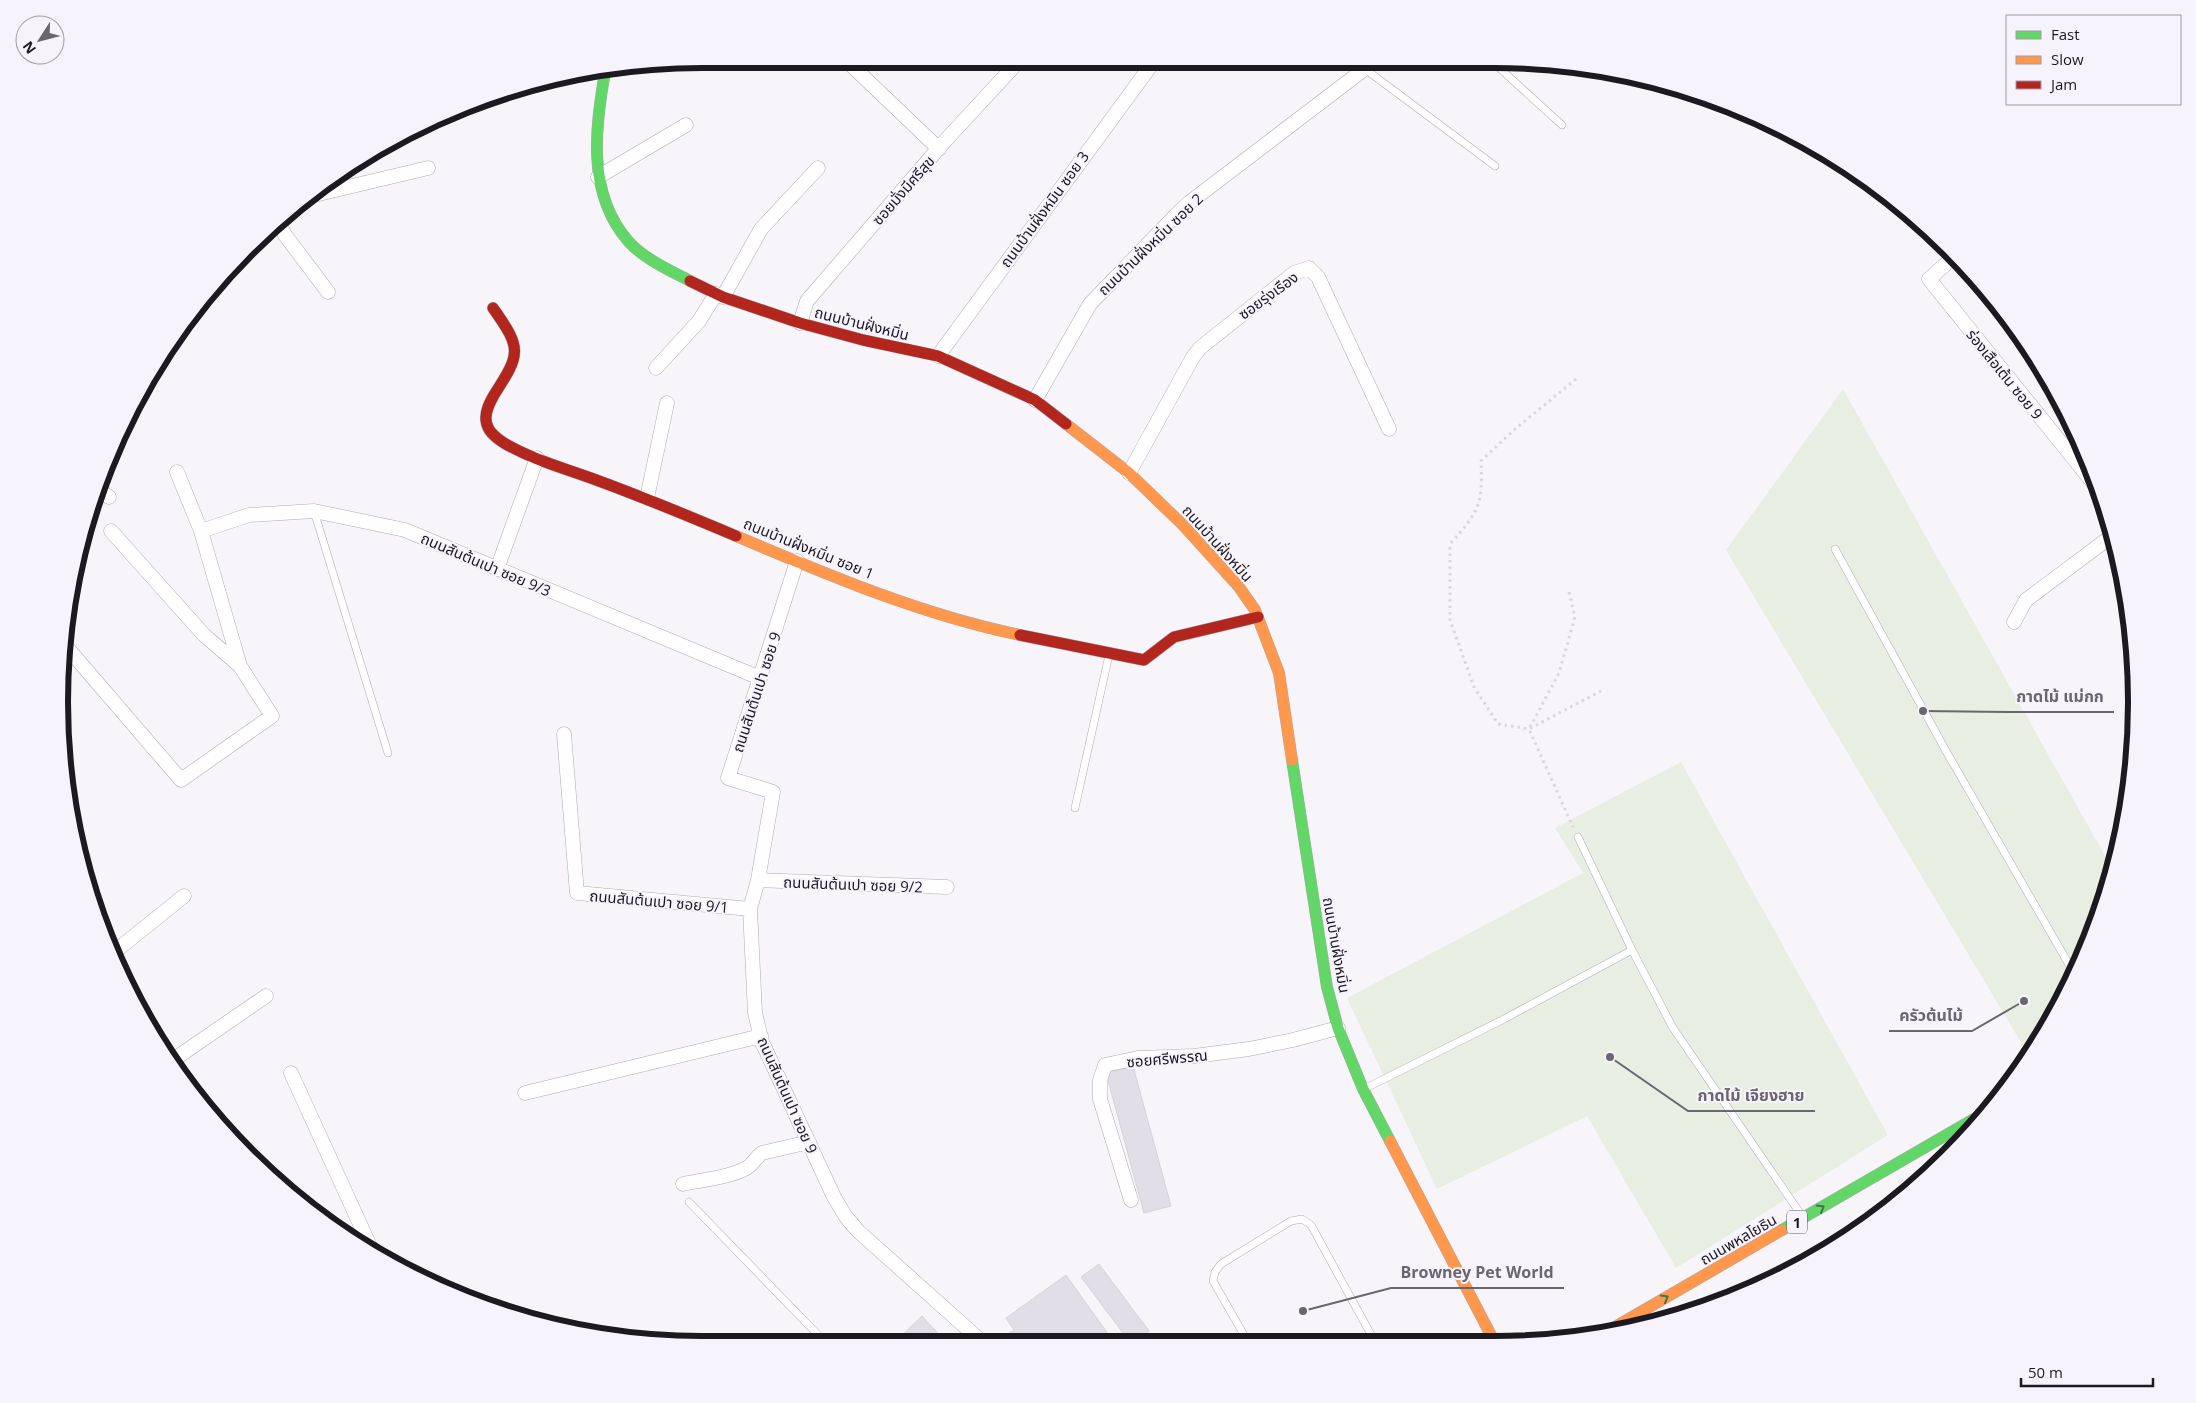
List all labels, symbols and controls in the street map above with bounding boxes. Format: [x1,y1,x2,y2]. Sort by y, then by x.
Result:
north arrow [15,15,65,65]
legend [2006,15,2181,105]
text: Fast [2051,24,2080,44]
text: N [18,38,40,58]
text: Slow [2051,49,2084,69]
text: Jam [2049,74,2077,94]
street label: ถนนบ้านฝั่งหมิน ซอย 3 [995,147,1093,271]
street label: ซอยมั่งมีศรีสุข [867,151,939,229]
street label: ถนนบ้านฝั่งหมิ่น ซอย 2 [1093,189,1207,299]
street label: ซอยรุ่งเรือง [1234,266,1302,324]
street label: ถนนบ้านฝั่งหมิ่น [813,302,911,344]
street label: ร่องเสือเต้น ซอย 9 [1962,325,2048,423]
street label: ถนนบ้านฝั่งหมิ่น [1178,500,1258,586]
street label: ถนนบ้านฝั่งหมิ่น ซอย 1 [741,513,877,583]
street label: ถนนสันต้นเปา ซอย 9/3 [418,528,554,600]
street label: ถนนสันต้นเปา ซอย 9 [727,629,785,755]
callout: กาดไม้ แม่กก [2007,681,2114,712]
text: กาดไม้ แม่กก [2016,685,2104,707]
street label: ถนนสันต้นเปา ซอย 9/2 [783,872,923,896]
street label: ถนนสันต้นเปา ซอย 9/1 [589,885,729,917]
street label: ถนนบ้านฝั่งหมิ่น [1319,896,1355,994]
callout: ครัวต้นไม้ [1889,1000,1972,1031]
text: ครัวต้นไม้ [1899,1004,1963,1026]
street label: ถนนสันต้นเปา ซอย 9 [753,1034,823,1156]
street label: ซอยศรีพรรณ [1126,1044,1208,1072]
callout: กาดไม้ เจียงฮาย [1688,1080,1815,1111]
text: กาดไม้ เจียงฮาย [1698,1084,1804,1106]
one-way arrow [1816,1204,1825,1214]
street label: ถนนพหลโยธิน [1696,1209,1780,1269]
road number: 1 [1787,1210,1807,1234]
callout: Browney Pet World [1391,1257,1564,1288]
text: Browney Pet World [1400,1261,1554,1283]
one-way arrow [1660,1294,1669,1304]
scale bar [2021,1356,2154,1388]
text: 50 m [2028,1362,2063,1382]

